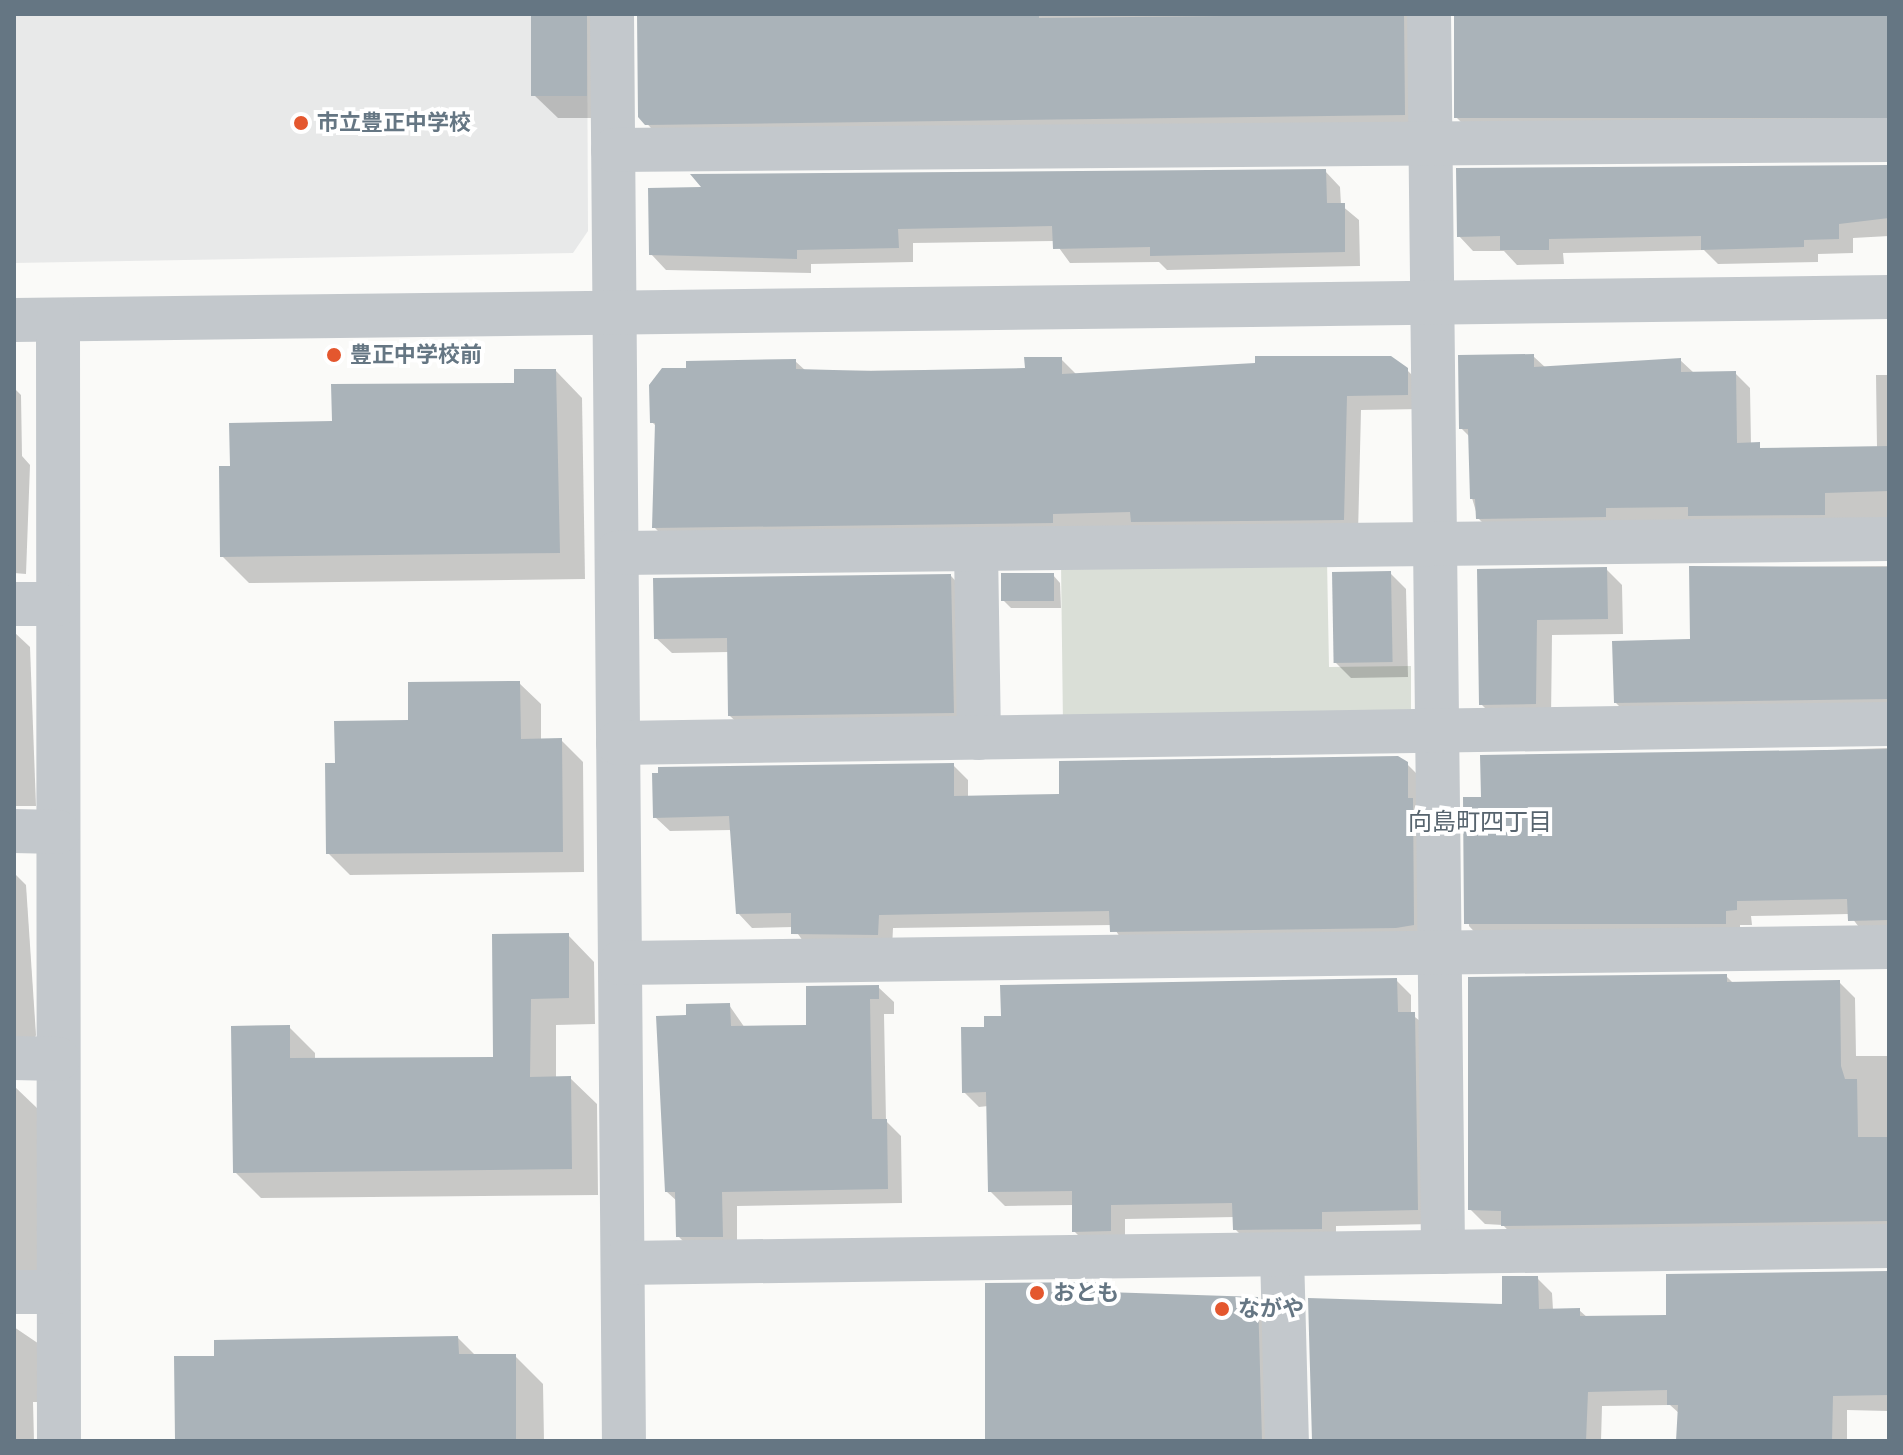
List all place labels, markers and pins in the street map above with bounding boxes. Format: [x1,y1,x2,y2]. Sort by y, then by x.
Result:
place label: 市立豊正中学校 [317,110,471,136]
marker: 市立豊正中学校 [292,114,310,132]
place label: 豊正中学校前 [350,342,482,368]
marker: 豊正中学校前 [325,346,343,364]
place label: おとも [1053,1280,1119,1306]
marker: おとも [1028,1284,1046,1302]
place label: ながや [1238,1296,1304,1322]
marker: ながや [1213,1300,1231,1318]

